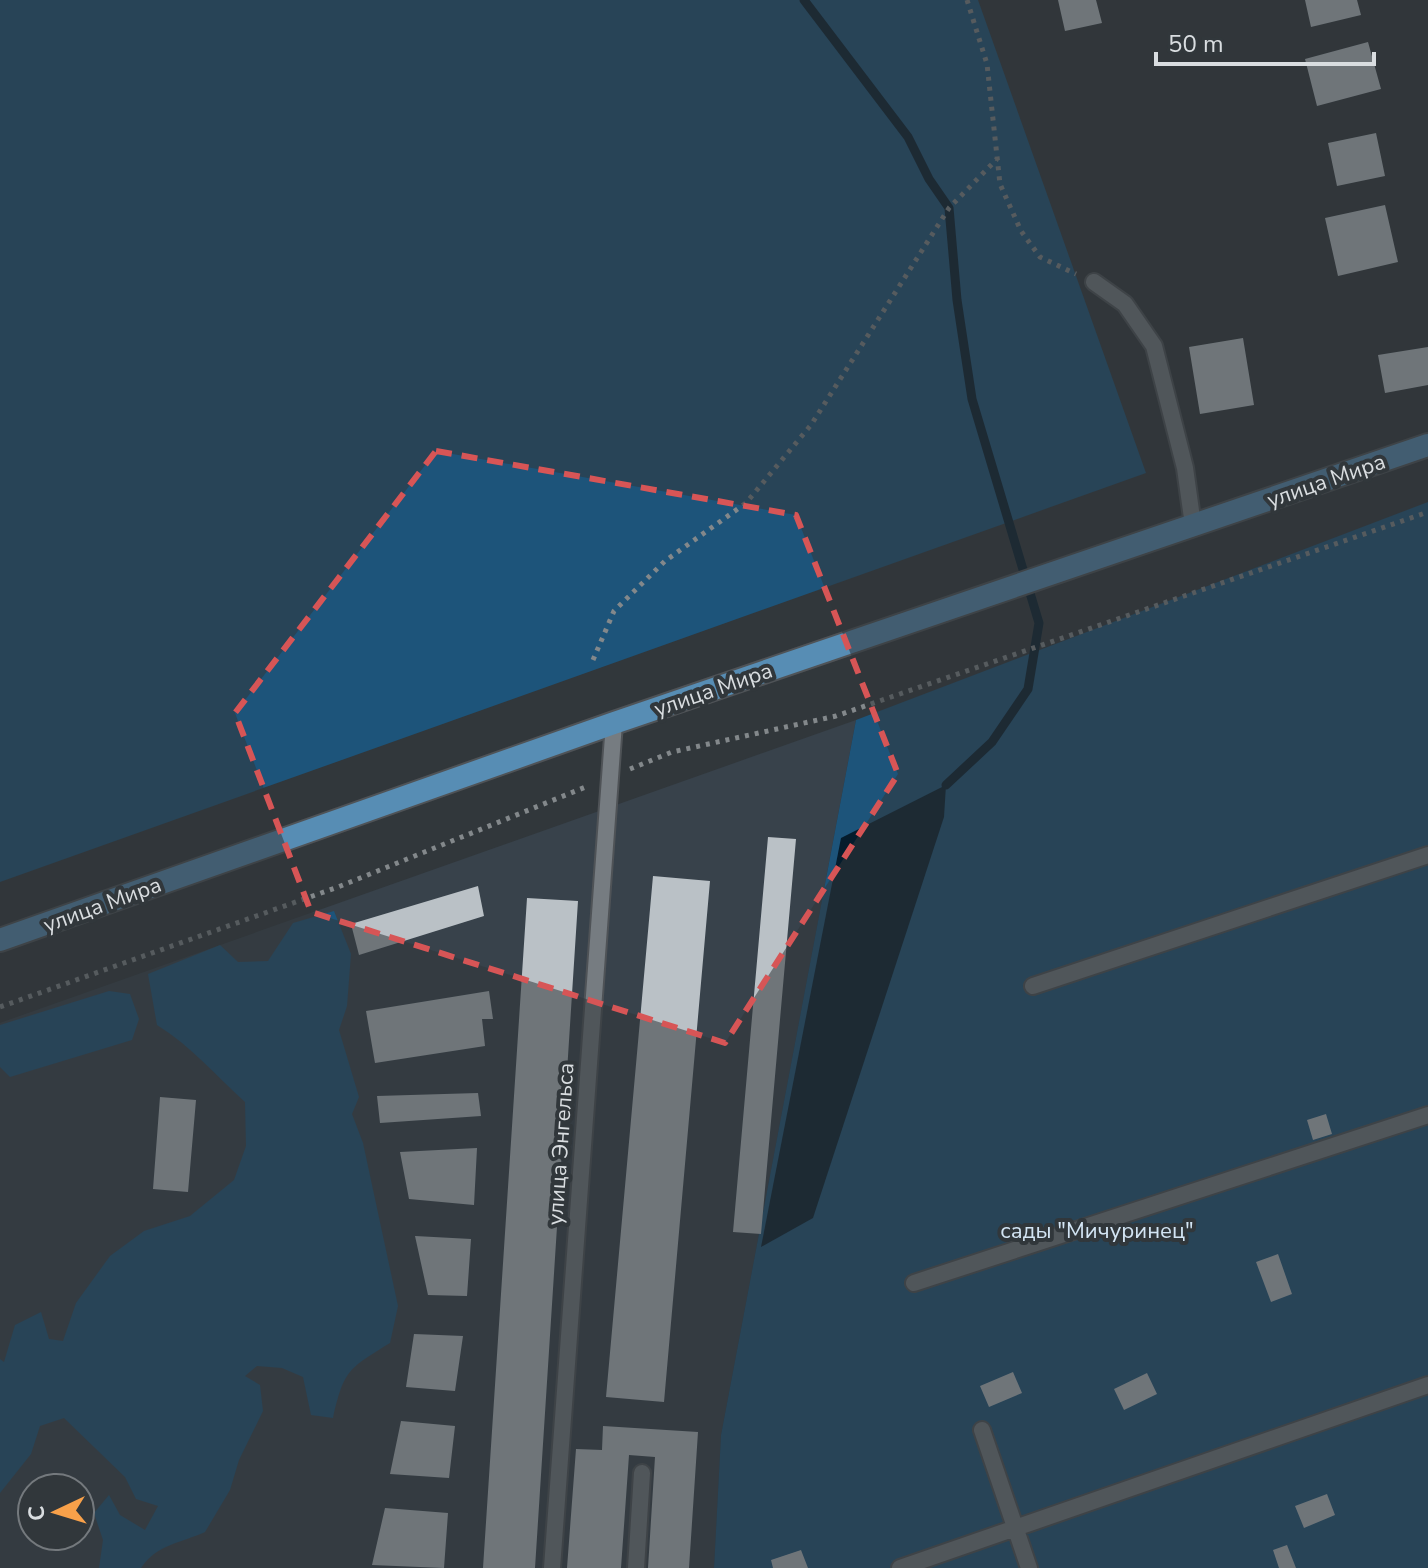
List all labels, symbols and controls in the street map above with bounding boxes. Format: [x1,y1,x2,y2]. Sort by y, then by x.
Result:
scale bar [1156,16,1374,66]
text: 50 m [1168,28,1224,60]
street label: улица Мира [1263,447,1390,515]
street label: улица Мира [650,656,777,724]
street label: улица Мира [39,870,166,940]
street label: улица Энгельса [540,1062,582,1226]
park label: сады "Мичуринец" [1000,1216,1194,1246]
north arrow [16,1472,96,1552]
text: С [22,1505,53,1522]

